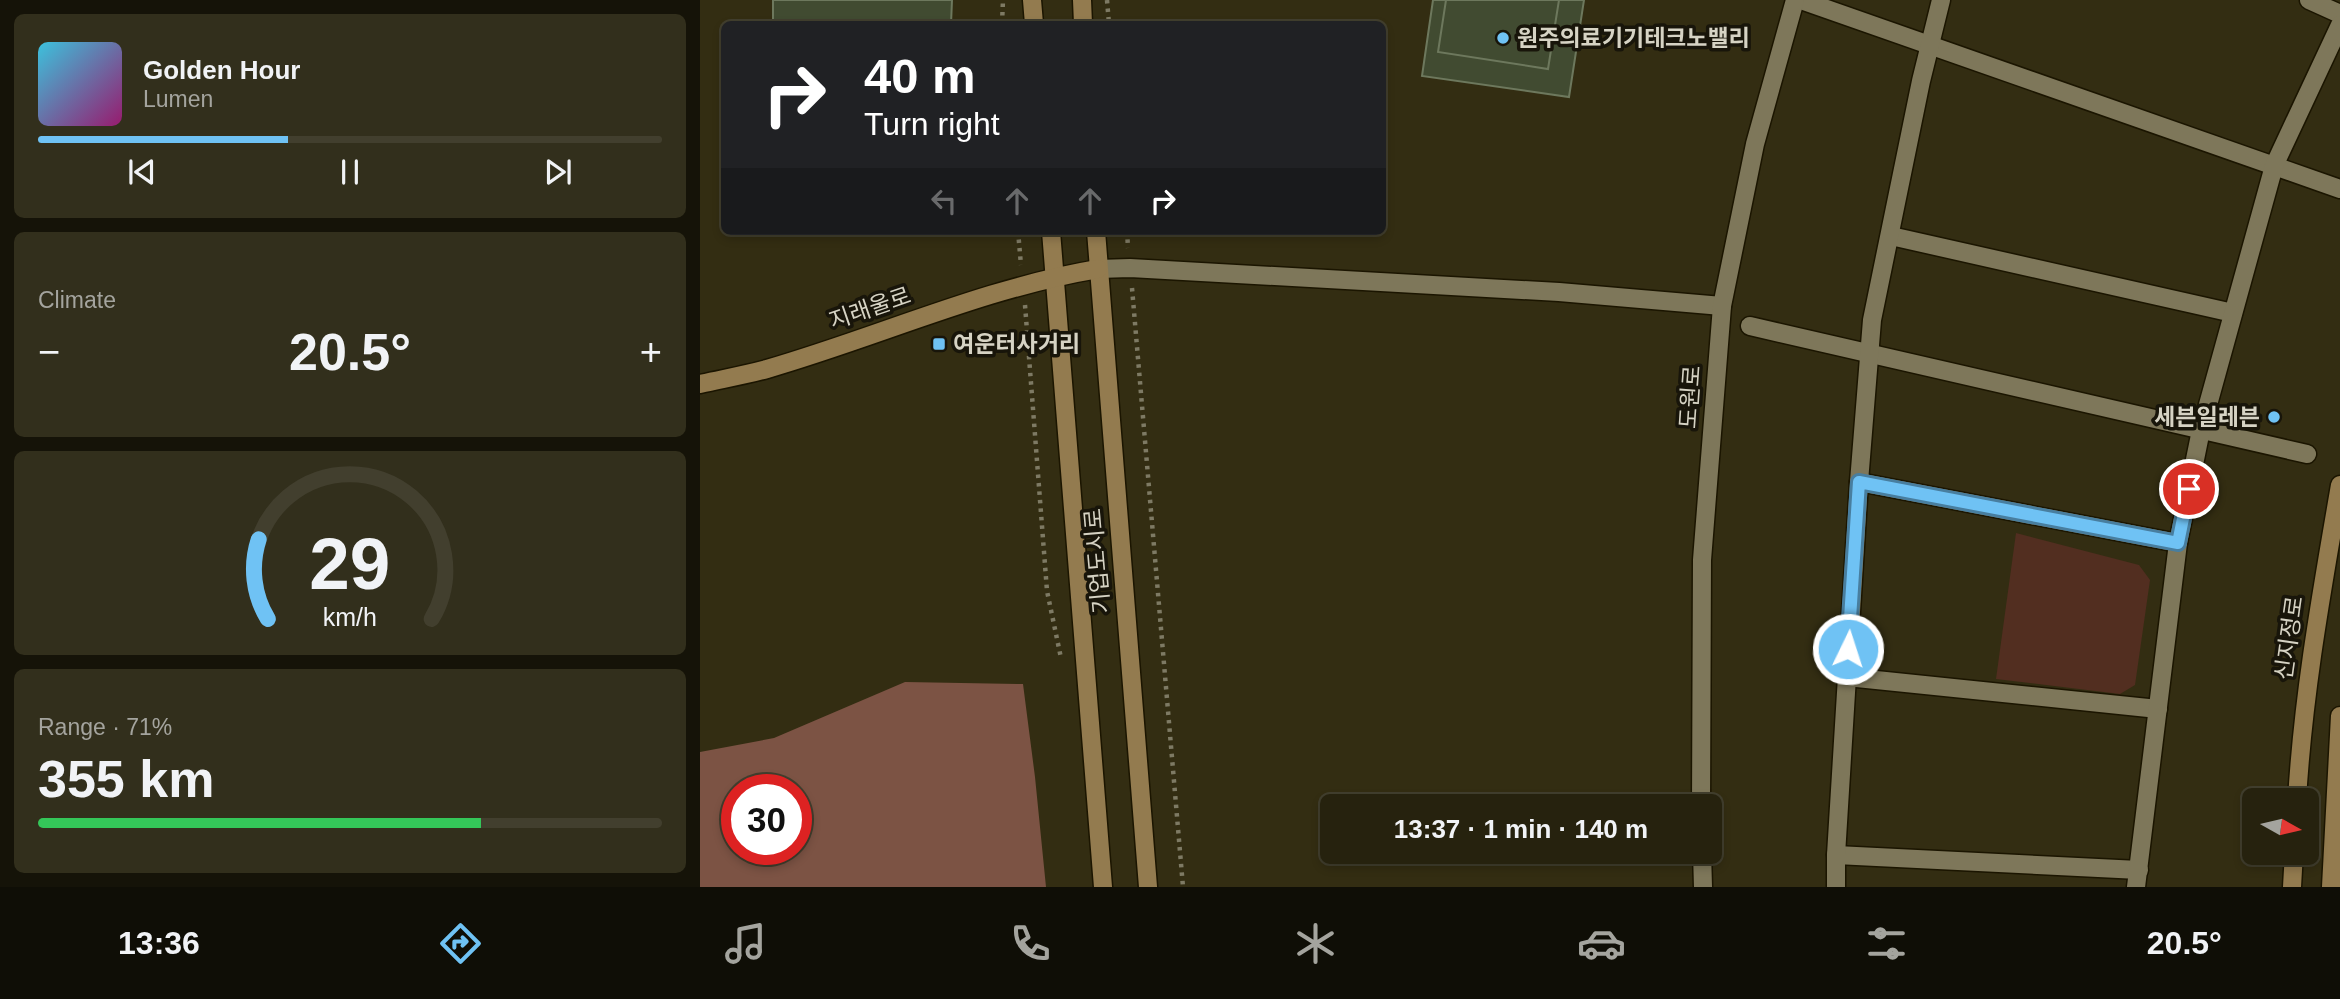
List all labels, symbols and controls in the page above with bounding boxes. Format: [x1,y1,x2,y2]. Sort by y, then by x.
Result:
place label: 원주의료기기테크노밸리 [1517,25,1750,51]
marker: 원주의료기기테크노밸리 [1495,30,1511,46]
icon: right [749,49,840,140]
text: 40 m [864,49,976,103]
text: Golden Hour [143,55,300,85]
text: Lumen [143,86,213,112]
text: Turn right [864,106,1000,142]
icon: previous [123,153,161,191]
icon: pause [331,153,369,191]
icon: next [539,153,577,191]
icon: left [925,182,963,220]
icon: ahead [998,182,1036,220]
icon: ahead [1071,182,1109,220]
icon: right [1144,182,1182,220]
street label: 지래울로 [826,282,914,334]
text: Climate [38,287,116,313]
text: 20.5° [289,323,411,381]
text: − [38,331,60,373]
text: + [640,331,662,373]
place label: 여운터사거리 [953,331,1080,357]
marker: 여운터사거리 [931,336,947,352]
street label: 도원로 [1675,364,1705,430]
place label: 세븐일레븐 [2154,404,2260,430]
marker: 세븐일레븐 [2266,409,2282,425]
pin [2159,459,2219,519]
icon: arrive [2170,470,2208,508]
street label: 기업도시로 [1079,507,1115,615]
text: 29 [310,523,390,604]
street label: 신지정로 [2270,594,2308,682]
text: km/h [323,602,377,630]
position arrow [1811,612,1885,686]
text: Range · 71% [38,714,172,740]
text: 355 km [38,750,214,808]
speed limit sign: 30 [721,774,812,865]
north arrow [2242,788,2319,864]
map controls [2242,788,2319,865]
text: 13:37 · 1 min · 140 m [1394,814,1648,844]
icon: directions [436,919,485,968]
icon: music [721,919,770,968]
icon: phone [1006,919,1055,968]
icon: climate [1291,919,1340,968]
icon: car [1577,919,1626,968]
icon: filters [1862,919,1911,968]
text: 13:36 [118,925,200,961]
text: 20.5° [2147,925,2222,961]

